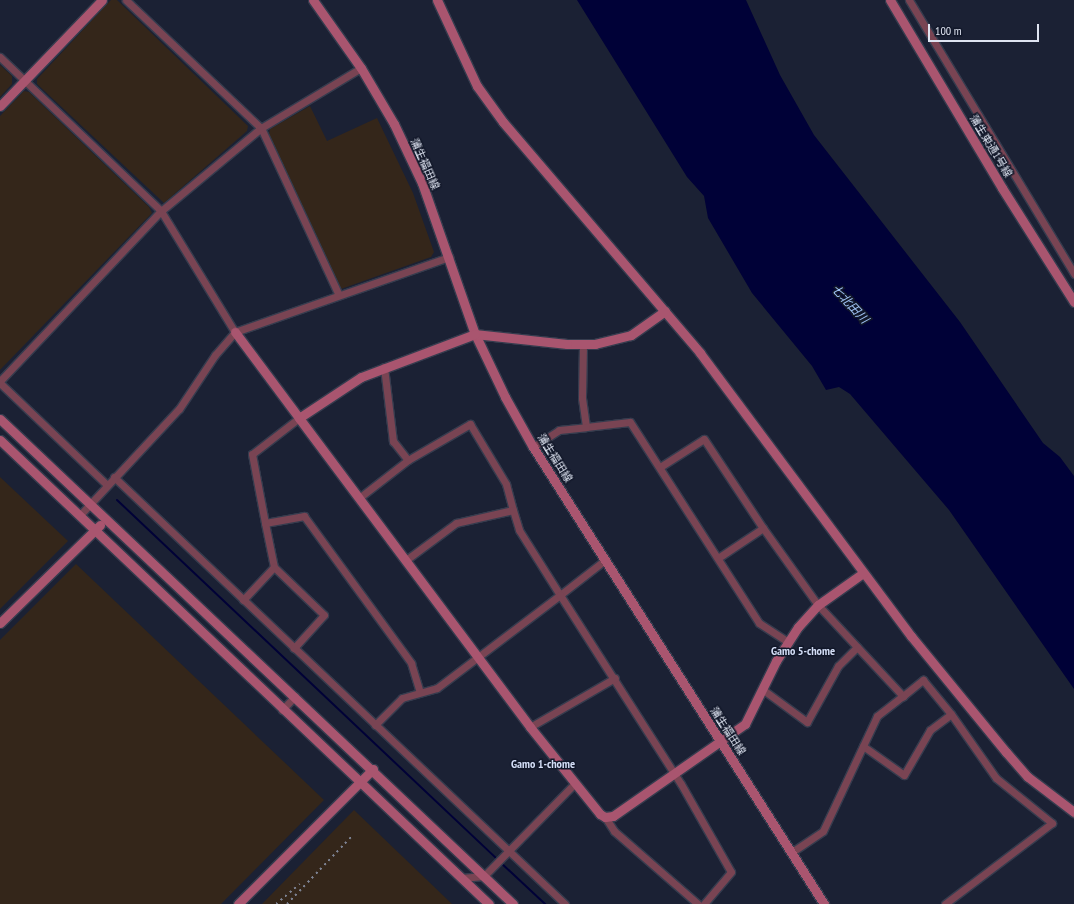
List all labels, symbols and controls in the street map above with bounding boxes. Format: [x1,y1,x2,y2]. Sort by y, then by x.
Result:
scale bar [930,16,1041,42]
text: 100 m [935,23,962,38]
street label: 蒲生東通1号線 [967,112,1015,180]
street label: 蒲生福田線 [408,136,442,192]
water label: 七北田川 [828,282,872,326]
street label: 蒲生福田線 [535,431,575,485]
district label: Gamo 5-chome [771,644,835,658]
street label: 蒲生福田線 [707,704,749,758]
district label: Gamo 1-chome [511,757,575,771]

